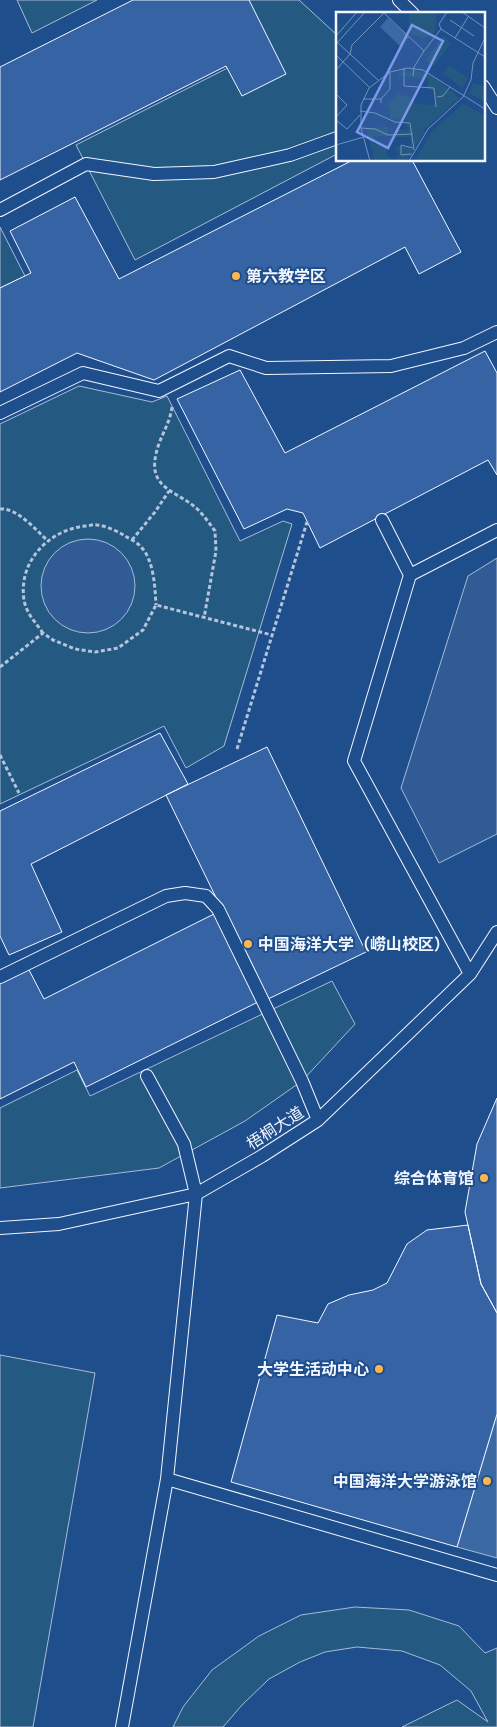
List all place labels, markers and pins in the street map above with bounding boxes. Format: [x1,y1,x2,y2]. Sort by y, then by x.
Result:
place label: 第六教学区 [246,268,326,285]
marker: 第六教学区 [230,270,242,282]
place label: 中国海洋大学（崂山校区） [258,935,450,953]
marker: 中国海洋大学（崂山校区） [242,938,254,950]
place label: 综合体育馆 [394,1170,474,1187]
marker: 综合体育馆 [478,1172,490,1184]
place label: 大学生活动中心 [257,1361,369,1378]
marker: 大学生活动中心 [373,1363,385,1375]
place label: 中国海洋大学游泳馆 [333,1473,477,1490]
marker: 中国海洋大学游泳馆 [481,1475,493,1487]

